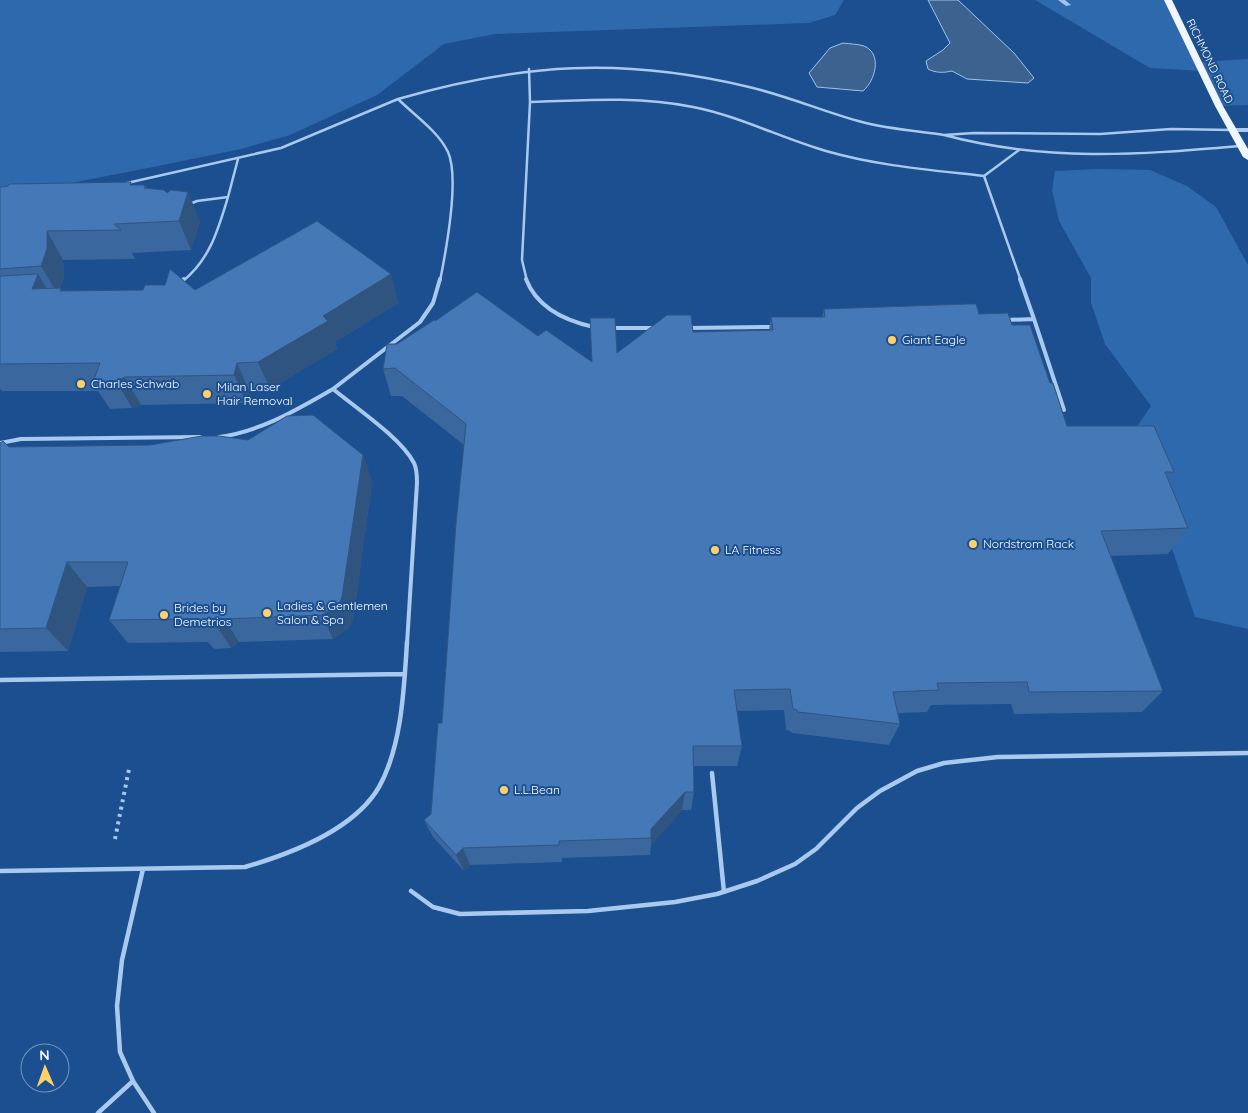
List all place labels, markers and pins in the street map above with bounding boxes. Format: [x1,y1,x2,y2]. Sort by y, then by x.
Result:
place label: Giant Eagle [902,332,966,347]
marker: Giant Eagle [886,334,898,346]
place label: Charles Schwab [91,376,179,391]
marker: Charles Schwab [75,378,87,390]
place label: Milan Laser Hair Removal [217,379,293,408]
marker: Milan Laser Hair Removal [201,388,213,400]
place label: Nordstrom Rack [983,536,1074,551]
marker: Nordstrom Rack [967,538,979,550]
place label: LA Fitness [725,542,781,557]
marker: LA Fitness [709,544,721,556]
place label: Ladies & Gentlemen Salon & Spa [277,598,388,627]
place label: Brides by Demetrios [174,600,232,629]
marker: Ladies & Gentlemen Salon & Spa [261,607,273,619]
marker: Brides by Demetrios [158,609,170,621]
place label: L.L.Bean [514,782,560,797]
marker: L.L.Bean [498,784,510,796]

